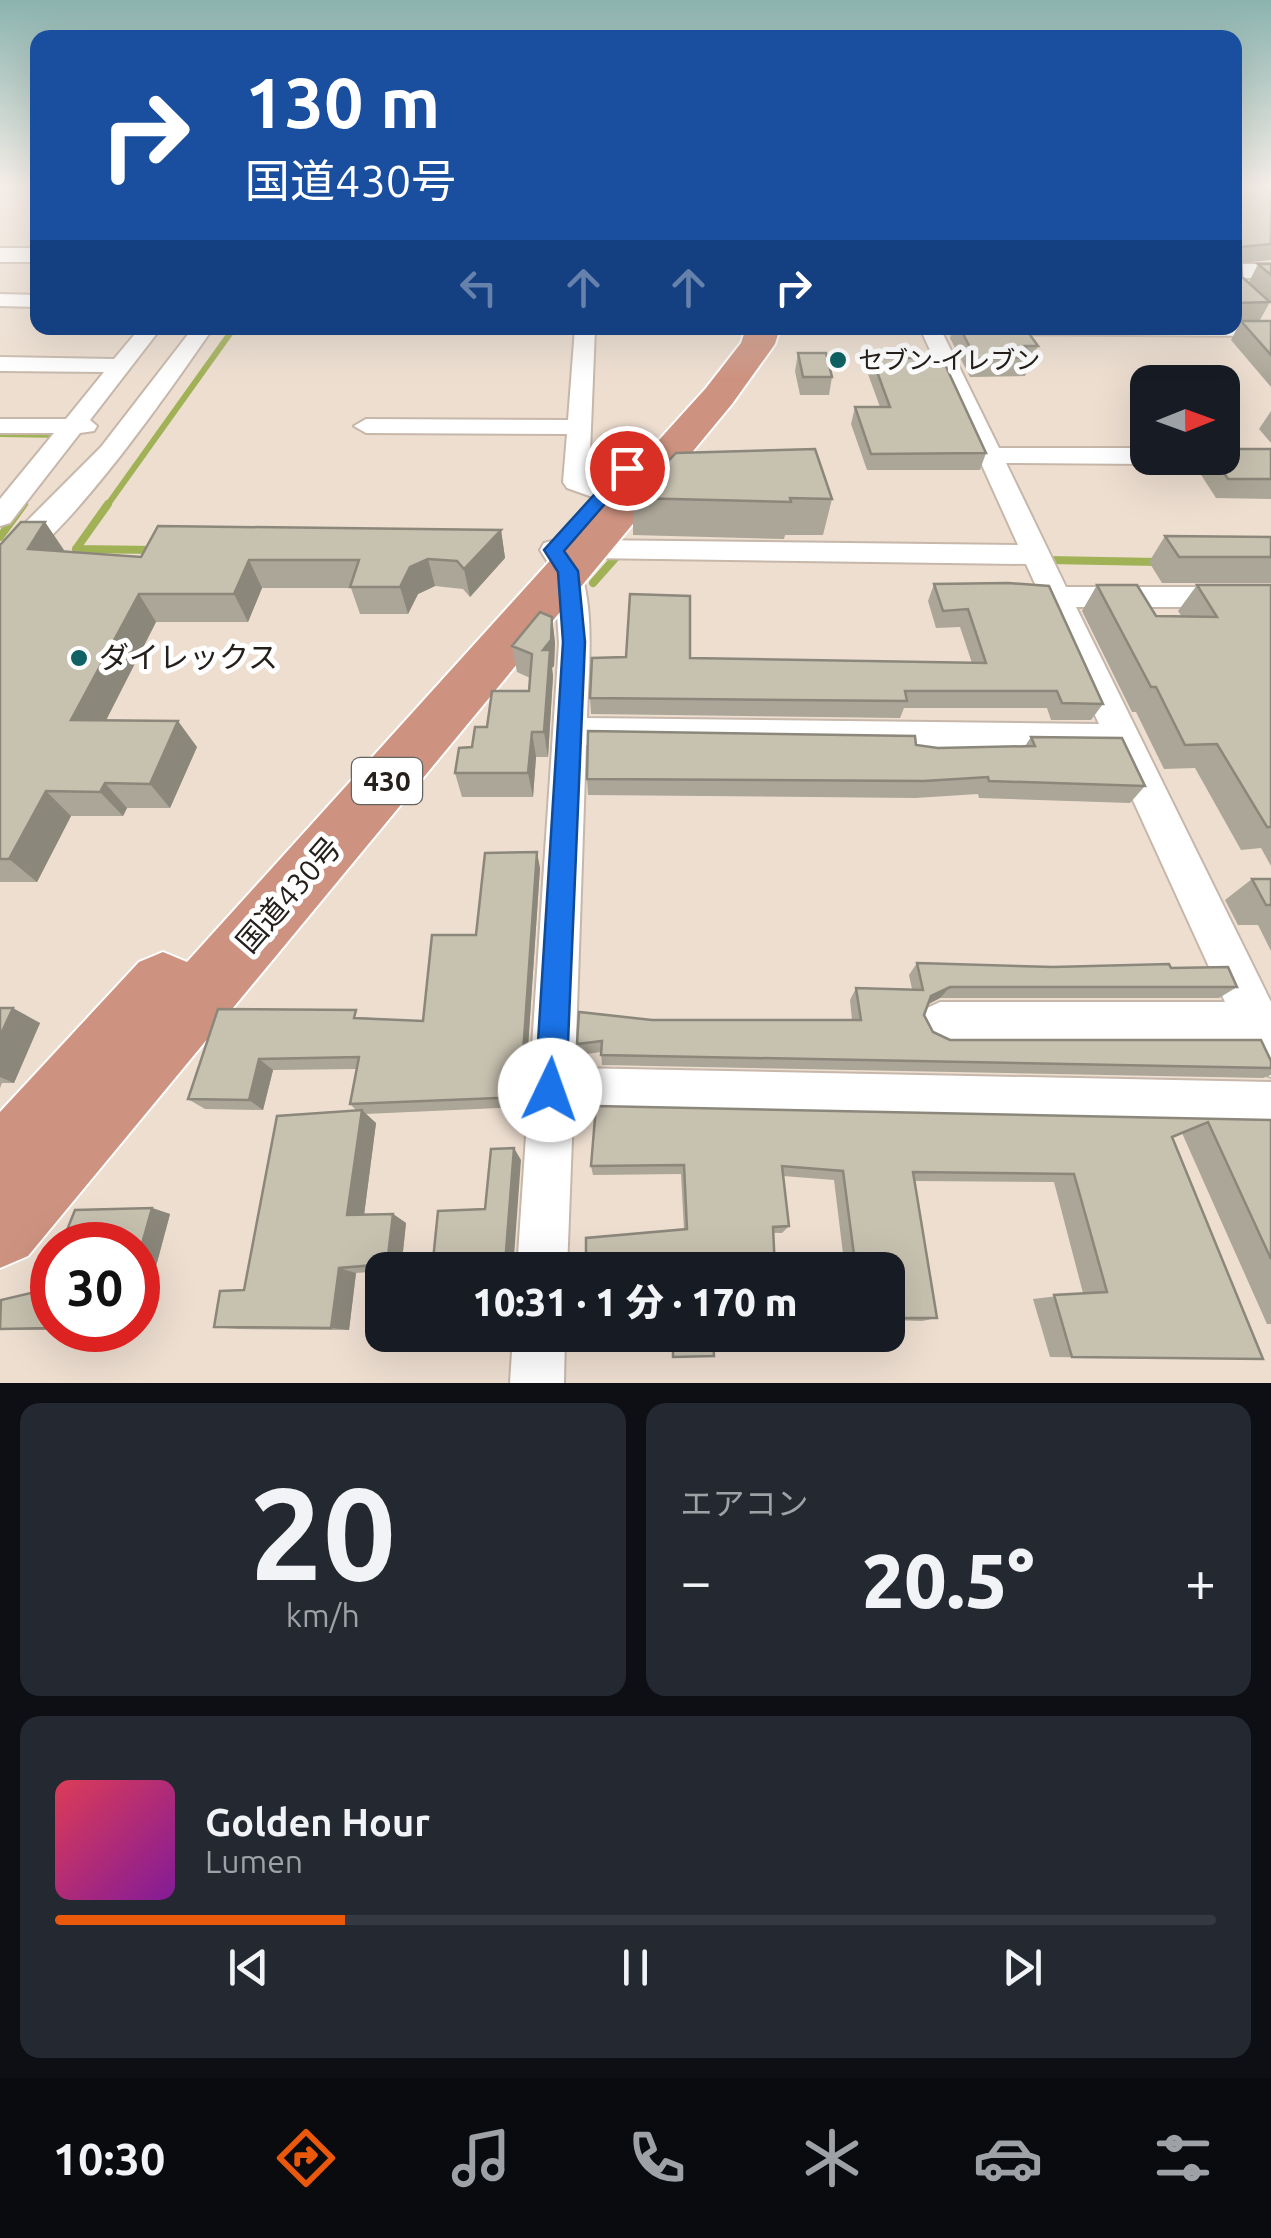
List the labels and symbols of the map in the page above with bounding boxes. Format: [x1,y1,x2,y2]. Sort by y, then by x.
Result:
place label: セブン-イレブン [858,346,1040,374]
marker: セブン-イレブン [827,349,849,371]
north arrow [1130,365,1240,475]
pin [585,426,670,511]
place label: ダイレックス [99,640,278,674]
marker: ダイレックス [68,647,90,669]
road number: 430 [352,758,422,804]
street label: 国道430号 [229,830,347,959]
position arrow [498,1038,602,1142]
speed limit sign: 30 [30,1222,160,1352]

